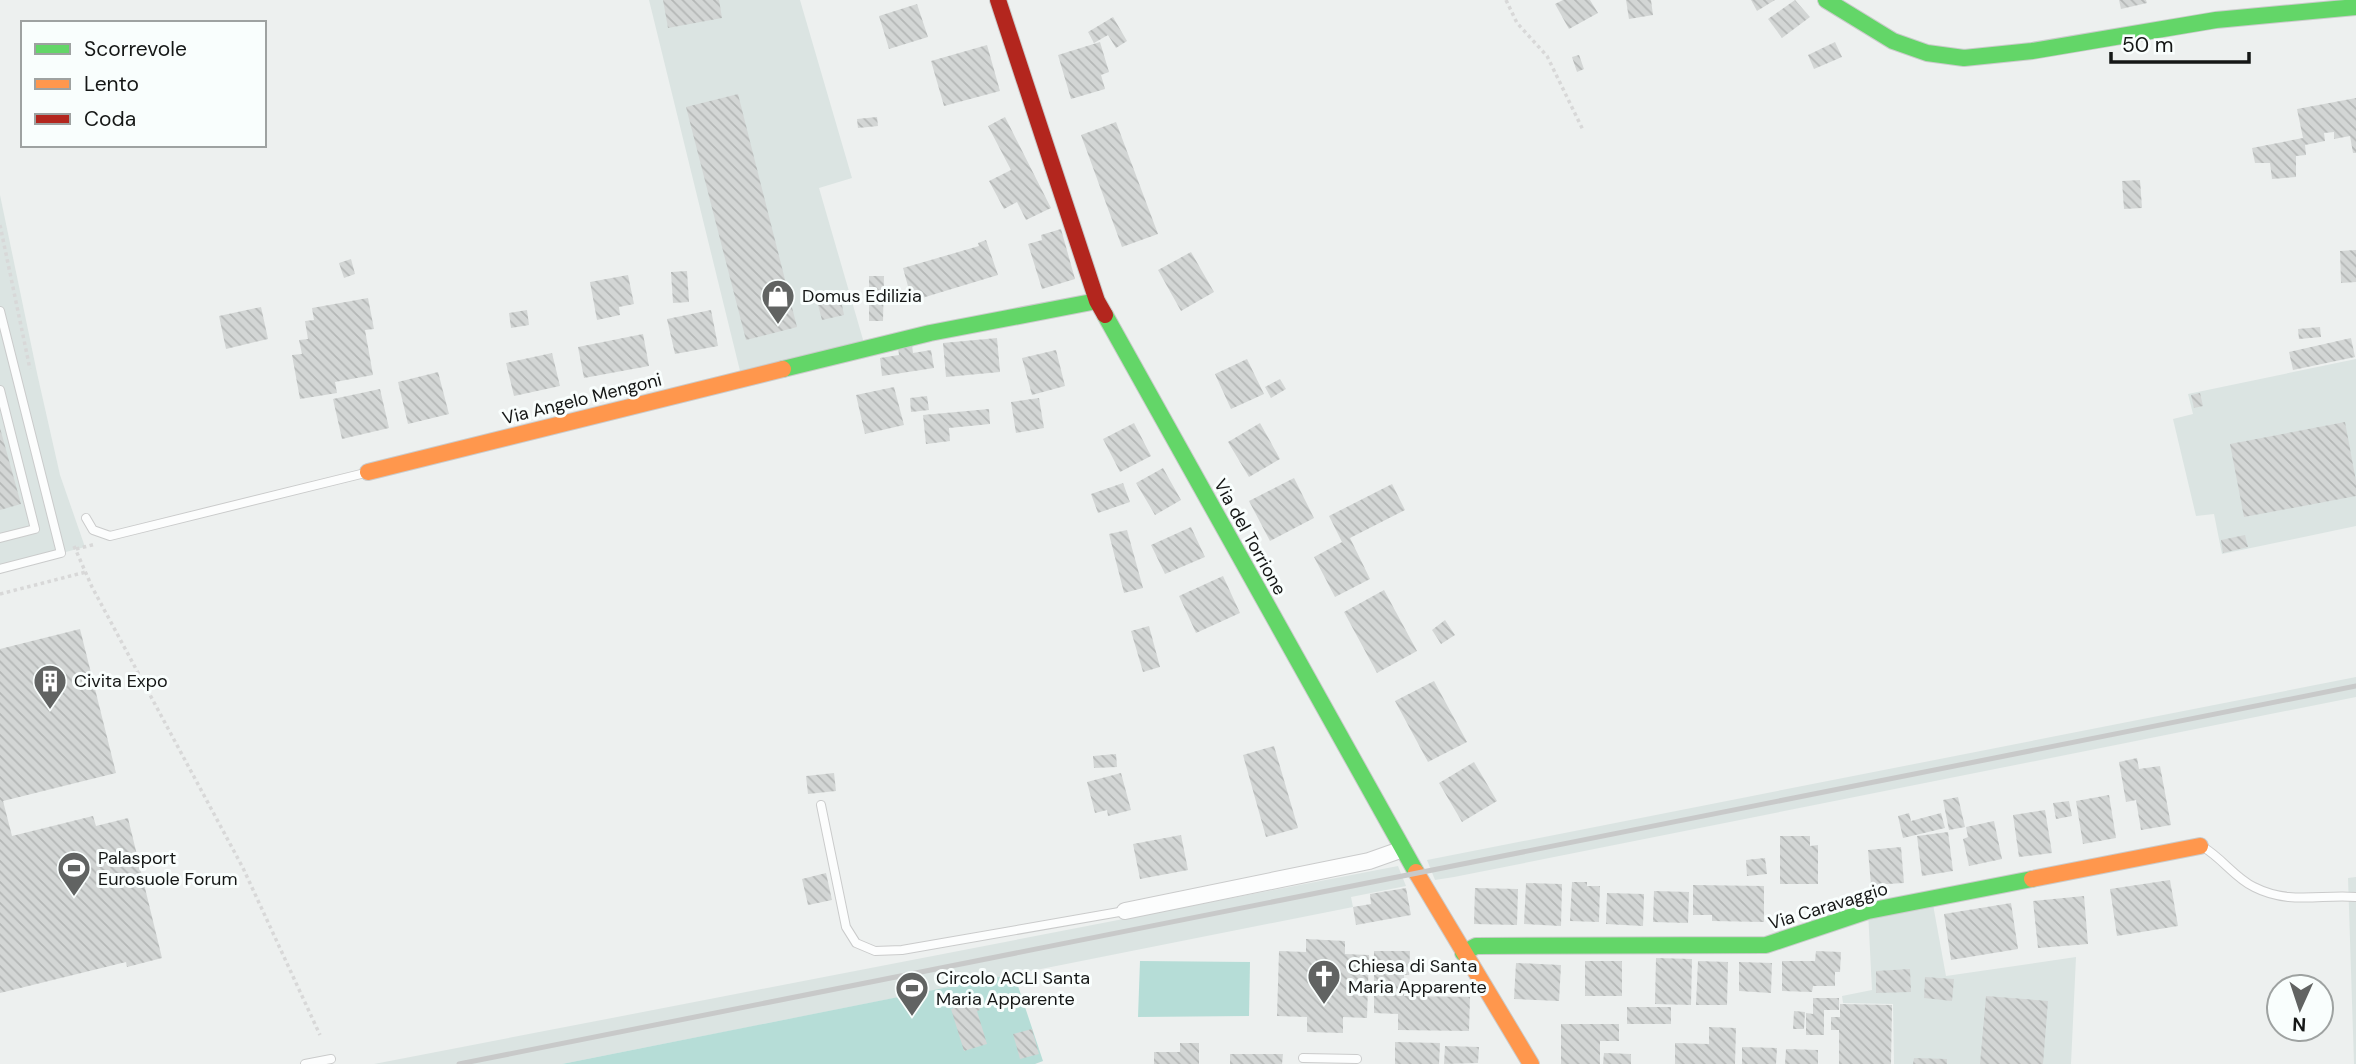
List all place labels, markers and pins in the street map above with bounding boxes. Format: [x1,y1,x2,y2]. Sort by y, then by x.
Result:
shop icon: Domus Edilizia [759,277,797,326]
place label: Domus Edilizia [802,284,922,308]
building icon: Civita Expo [31,662,69,711]
place label: Civita Expo [74,669,168,693]
place label: Palasport Eurosuole Forum [98,846,237,891]
sports icon: Palasport Eurosuole Forum [55,849,93,898]
place label: Chiesa di Santa Maria Apparente [1348,954,1487,999]
church icon: Chiesa di Santa Maria Apparente [1305,957,1343,1006]
place label: Circolo ACLI Santa Maria Apparente [936,966,1090,1011]
sports icon: Circolo ACLI Santa Maria Apparente [893,969,931,1018]

